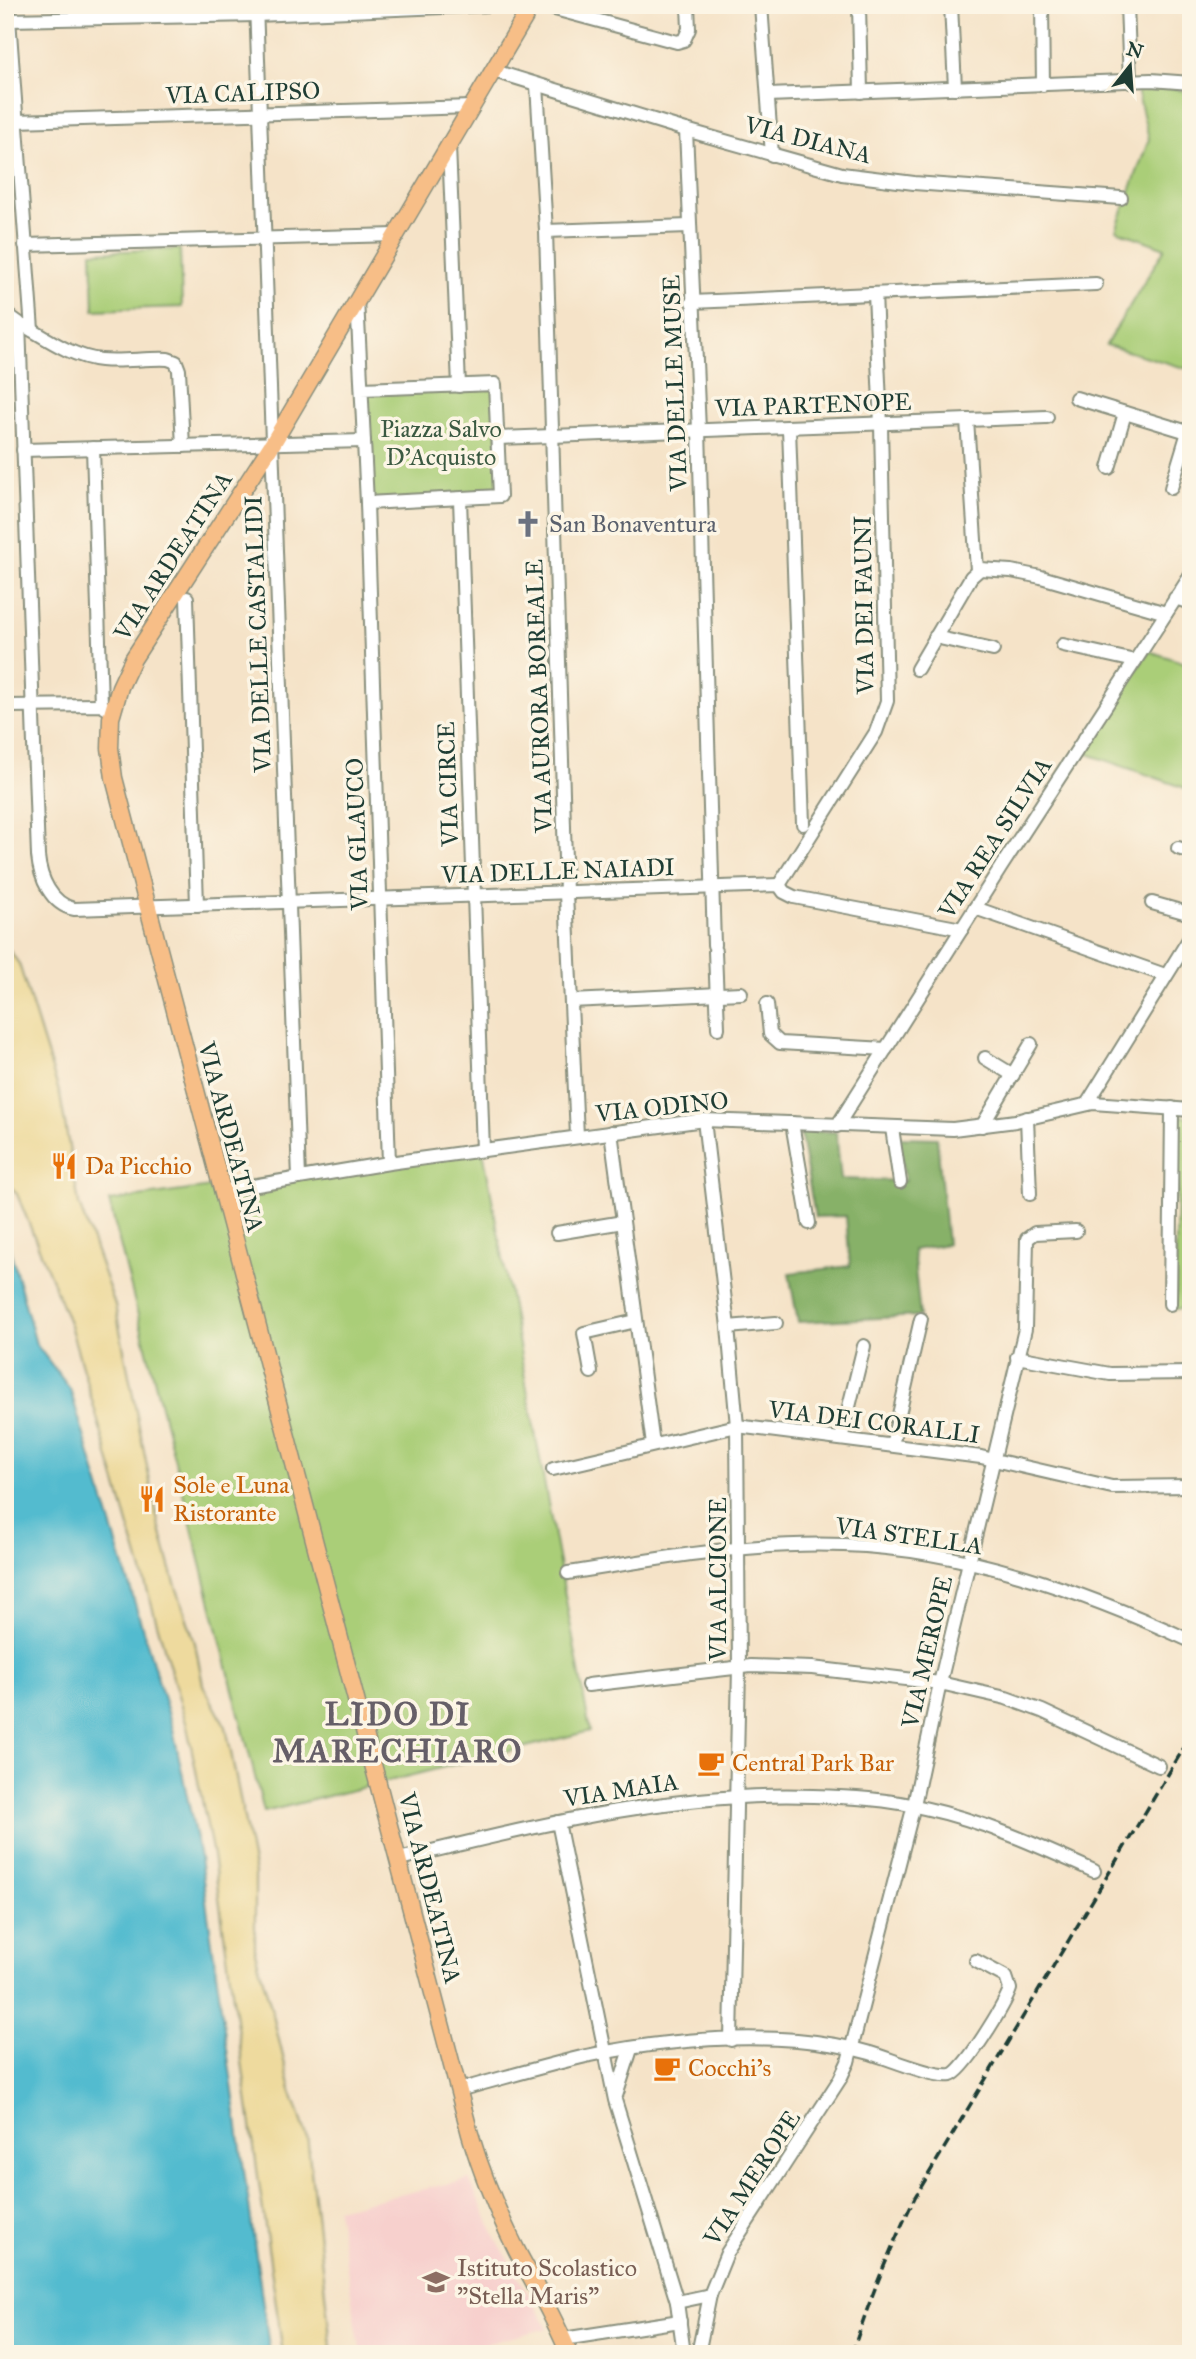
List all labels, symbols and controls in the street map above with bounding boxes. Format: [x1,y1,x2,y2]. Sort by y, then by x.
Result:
north arrow [1094,32,1164,102]
text: N [1124,37,1146,64]
street label: VIA CALIPSO [164,75,321,111]
street label: VIA DIANA [740,110,875,170]
street label: VIA DELLE MUSE [656,274,694,493]
street label: VIA PARTENOPE [713,387,912,423]
park label: Piazza Salvo D'Acquisto [380,414,502,472]
street label: VIA ARDEATINA [107,466,239,647]
street label: VIA DELLE CASTALIDI [238,495,278,774]
church icon: San Bonaventura [513,509,543,539]
place label: San Bonaventura [549,509,718,539]
street label: VIA DEI FAUNI [847,515,881,696]
street label: VIA AURORA BOREALE [519,559,559,834]
street label: VIA CIRCE [431,721,465,848]
street label: VIA REA SILVIA [931,752,1058,925]
street label: VIA GLAUCO [339,757,375,912]
street label: VIA DELLE NAIADI [440,852,675,890]
street label: VIA ARDEATINA [191,1038,271,1235]
street label: VIA ODINO [593,1085,730,1129]
restaurant icon: Da Picchio [49,1151,79,1181]
place label: Da Picchio [85,1151,192,1181]
street label: VIA DEI CORALLI [766,1394,981,1450]
place label: Sole e Luna Ristorante [173,1470,290,1528]
restaurant icon: Sole e Luna Ristorante [137,1484,167,1514]
street label: VIA ALCIONE [703,1497,733,1662]
street label: VIA STELLA [833,1511,984,1561]
street label: VIA MEROPE [895,1573,959,1732]
district label: LIDO DI MARECHIARO [273,1695,523,1771]
cafe icon: Central Park Bar [696,1748,726,1778]
place label: Central Park Bar [732,1748,894,1778]
street label: VIA MAIA [561,1766,680,1814]
street label: VIA ARDEATINA [392,1788,468,1987]
cafe icon: Cocchi’s [652,2053,682,2083]
place label: Cocchi’s [688,2053,771,2083]
street label: VIA MEROPE [697,2105,807,2252]
place label: Istituto Scolastico "Stella Maris" [457,2253,637,2311]
school or university icon: Istituto Scolastico "Stella Maris" [421,2267,451,2297]

